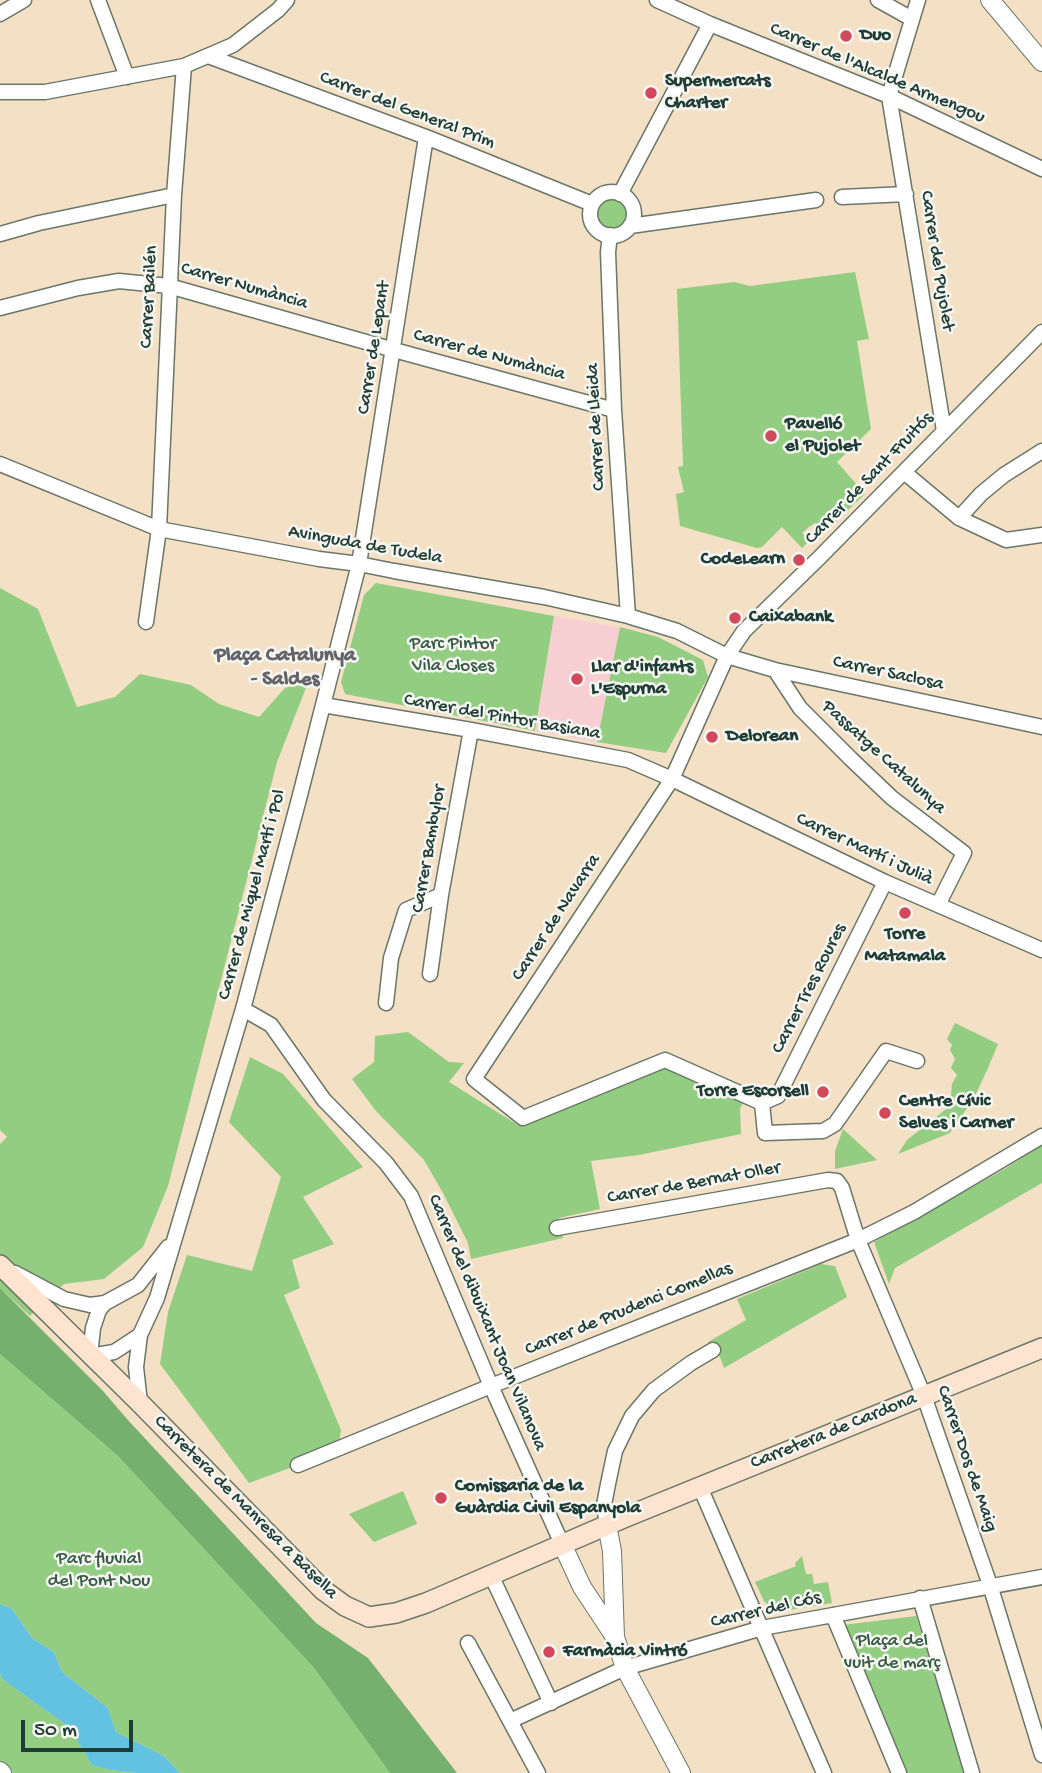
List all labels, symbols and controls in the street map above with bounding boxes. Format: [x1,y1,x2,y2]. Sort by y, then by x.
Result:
street label: Carrer de l'Alcalde Armengou [766,18,988,130]
place label: Duo [860,25,891,47]
marker: Duo [838,28,854,44]
street label: Carrer del General Prim [316,67,498,155]
place label: Supermercats Charter [665,71,770,115]
marker: Supermercats Charter [643,85,659,101]
street label: Carrer del Pujolet [914,189,958,333]
street label: Carrer Bailén [136,245,164,349]
street label: Carrer Numància [178,258,310,316]
street label: Carrer de Lepant [353,280,397,416]
street label: Carrer de Numància [411,325,567,387]
street label: Carrer de Lleida [582,363,612,491]
street label: Carrer de Sant Fruitós [801,408,939,550]
place label: Pavelló el Pujolet [785,414,860,458]
marker: Pavelló el Pujolet [763,428,779,444]
street label: Avinguda de Tudela [286,521,444,571]
place label: CodeLearn [701,549,785,571]
marker: CodeLearn [791,552,807,568]
place label: Caixabank [749,607,833,629]
marker: Caixabank [727,610,743,626]
park label: Parc Pintor Vila Closes [410,634,496,678]
district label: Plaça Catalunya - Saldes [214,644,356,694]
street label: Carrer Saclosa [830,651,946,697]
place label: Llar d'infants L'Espurna [591,657,693,701]
marker: Llar d'infants L'Espurna [569,671,585,687]
street label: Carrer del Pintor Basiana [402,690,602,746]
street label: Passatge Catalunya [816,696,950,820]
place label: Delorean [726,726,798,748]
marker: Delorean [704,729,720,745]
street label: Carrer Bambylor [408,783,452,915]
street label: Carrer de Miquel Martí i Pol [214,787,292,1003]
street label: Carrer Martí i Julià [792,808,936,892]
street label: Carrer de Navarra [508,850,606,986]
marker: Torre Matamala [897,905,913,921]
street label: Carrer Tres Roures [767,920,853,1058]
place label: Torre Matamala [865,924,945,968]
place label: Torre Escorsell [697,1081,809,1103]
marker: Torre Escorsell [815,1084,831,1100]
place label: Centre Cívic Selves i Carner [899,1091,1013,1135]
marker: Centre Cívic Selves i Carner [877,1105,893,1121]
street label: Carrer de Bernat Oller [606,1158,782,1210]
street label: Carrer del dibuixant Joan Vilanova [422,1191,550,1455]
street label: Carrer de Prudenci Comellas [522,1258,736,1362]
street label: Carrer Dos de Maig [930,1383,1002,1535]
street label: Carretera de Cardona [748,1388,920,1476]
street label: Carretera de Manresa a Basella [148,1411,342,1605]
place label: Comissaria de la Guàrdia Civil Espanyola [455,1476,641,1520]
marker: Comissaria de la Guàrdia Civil Espanyola [433,1490,449,1506]
park label: Parc fluvial del Pont Nou [48,1549,150,1593]
street label: Carrer del Cós [709,1587,823,1635]
park label: Plaça del vuit de març [844,1631,940,1675]
place label: Farmàcia Vintró [563,1641,688,1663]
marker: Farmàcia Vintró [541,1644,557,1660]
scale bar [24,1706,136,1750]
text: 50 m [34,1719,77,1744]

